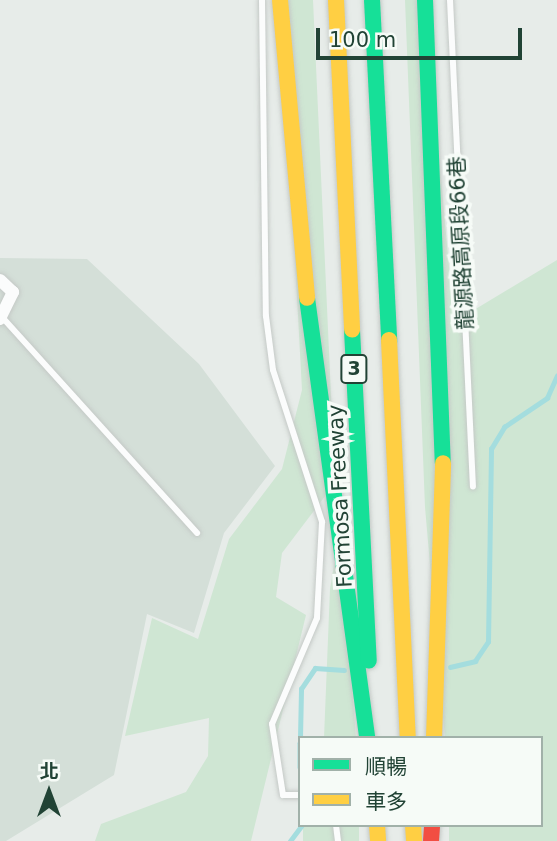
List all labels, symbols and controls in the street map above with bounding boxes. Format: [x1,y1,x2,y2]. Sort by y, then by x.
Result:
scale bar [319,14,526,58]
text: 100 m [329,28,396,52]
street label: 龍源路高原段66巷 [444,156,478,330]
road number: 3 [340,354,368,384]
street label: Formosa Freeway [323,404,357,588]
legend [298,736,543,827]
text: 順暢 [365,755,407,779]
north arrow [14,757,84,827]
text: 北 [39,760,59,782]
text: 車多 [365,790,407,814]

